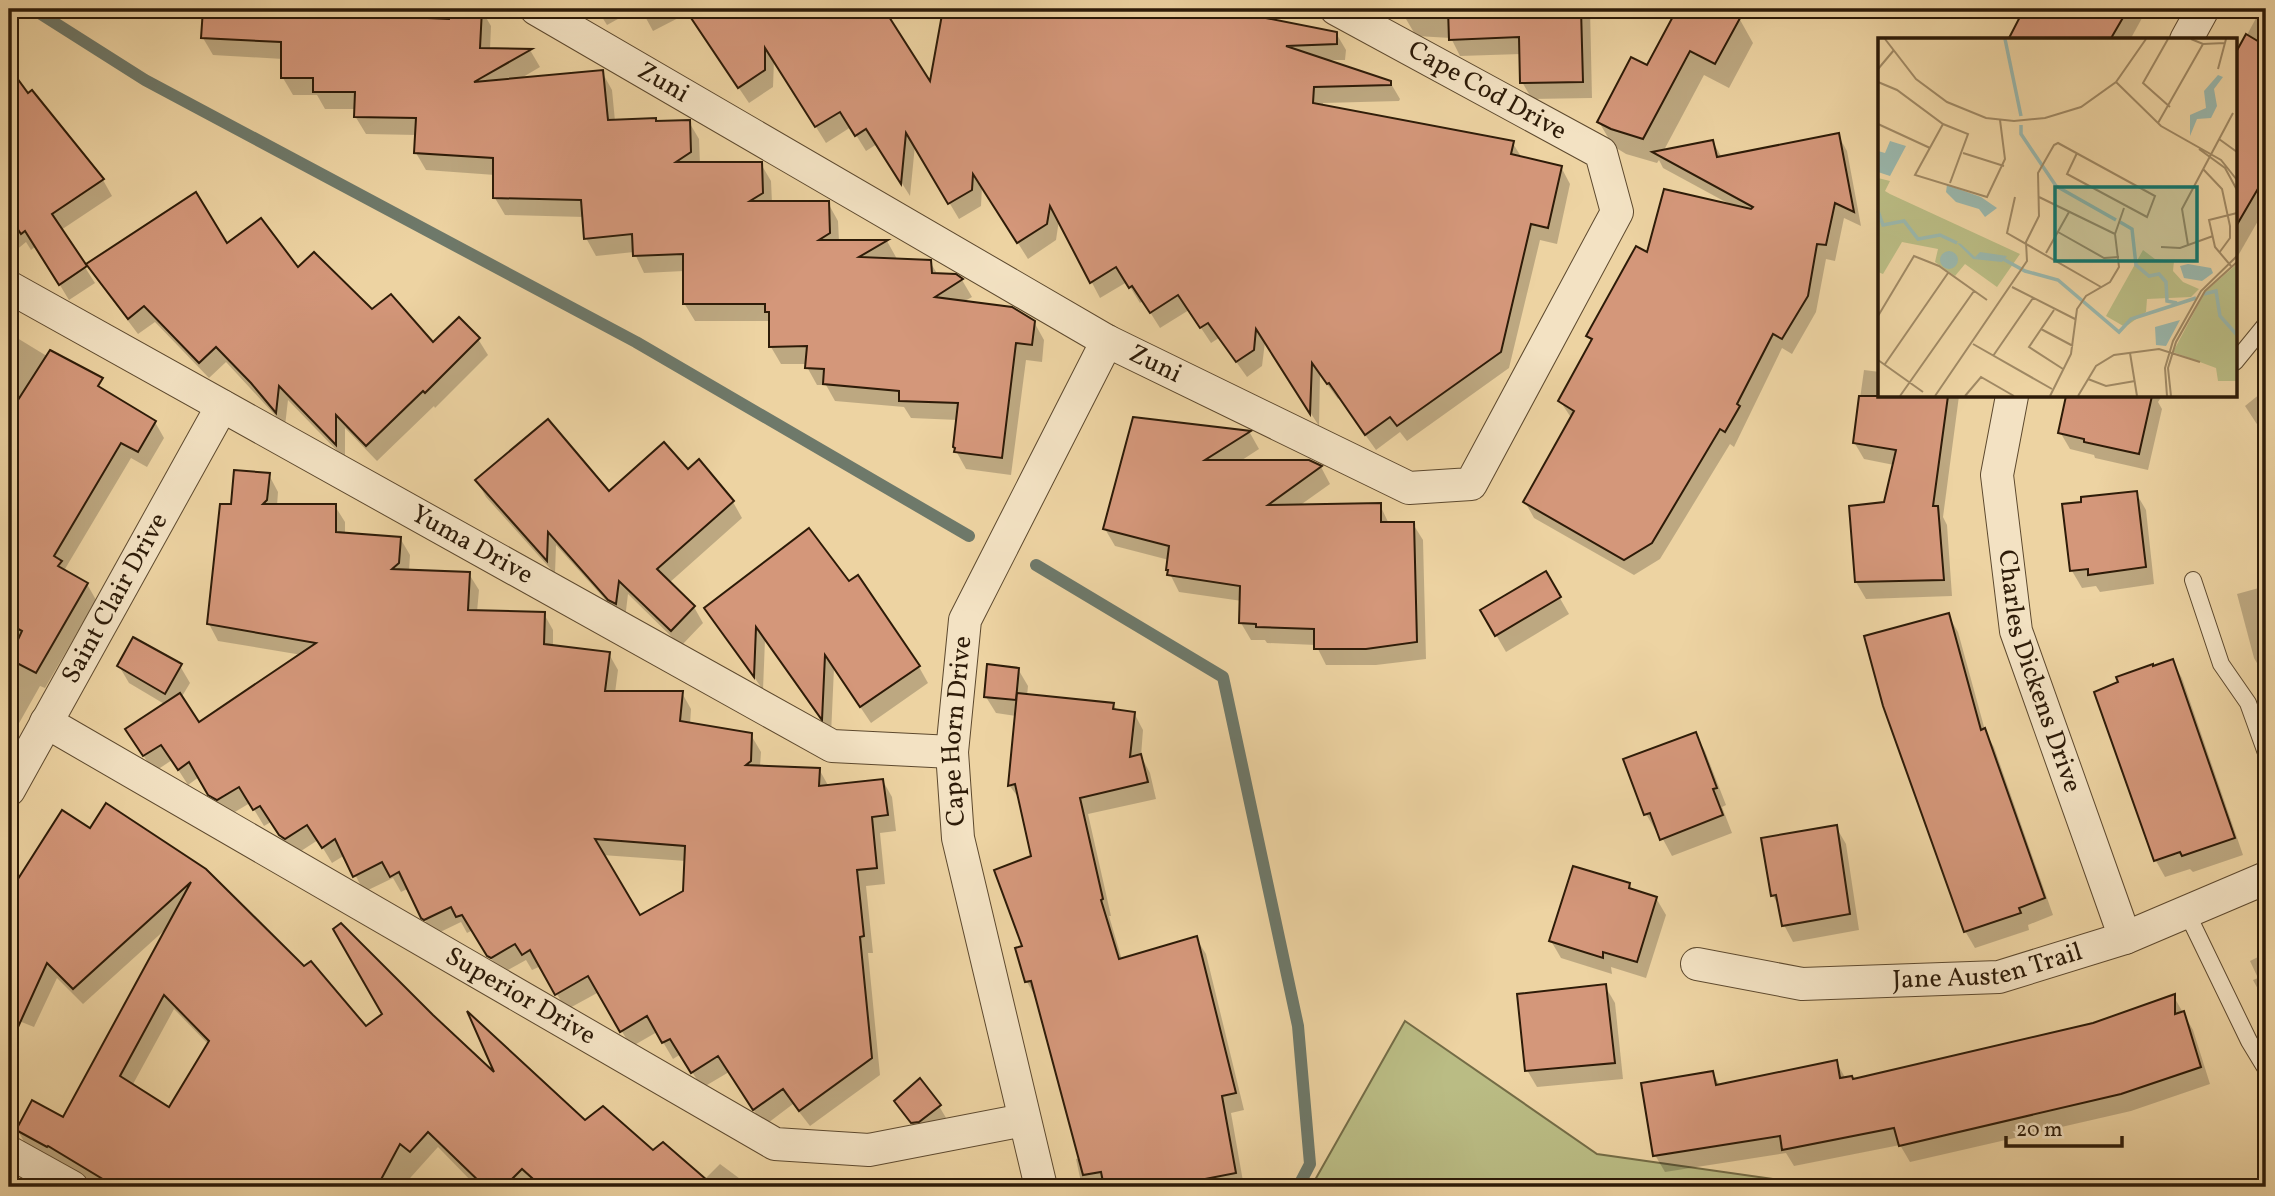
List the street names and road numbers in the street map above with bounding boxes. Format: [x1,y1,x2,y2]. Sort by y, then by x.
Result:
street label: Cape Cod Drive [1401,32,1573,150]
street label: Zuni [631,54,696,112]
street label: Zuni [1123,336,1187,393]
street label: Yuma Drive [404,497,539,594]
street label: Saint Clair Drive [53,507,177,690]
street label: Charles Dickens Drive [1988,548,2090,798]
street label: Cape Horn Drive [934,634,981,827]
street label: Jane Austen Trail [1892,934,2087,999]
street label: Superior Drive [438,939,602,1054]

